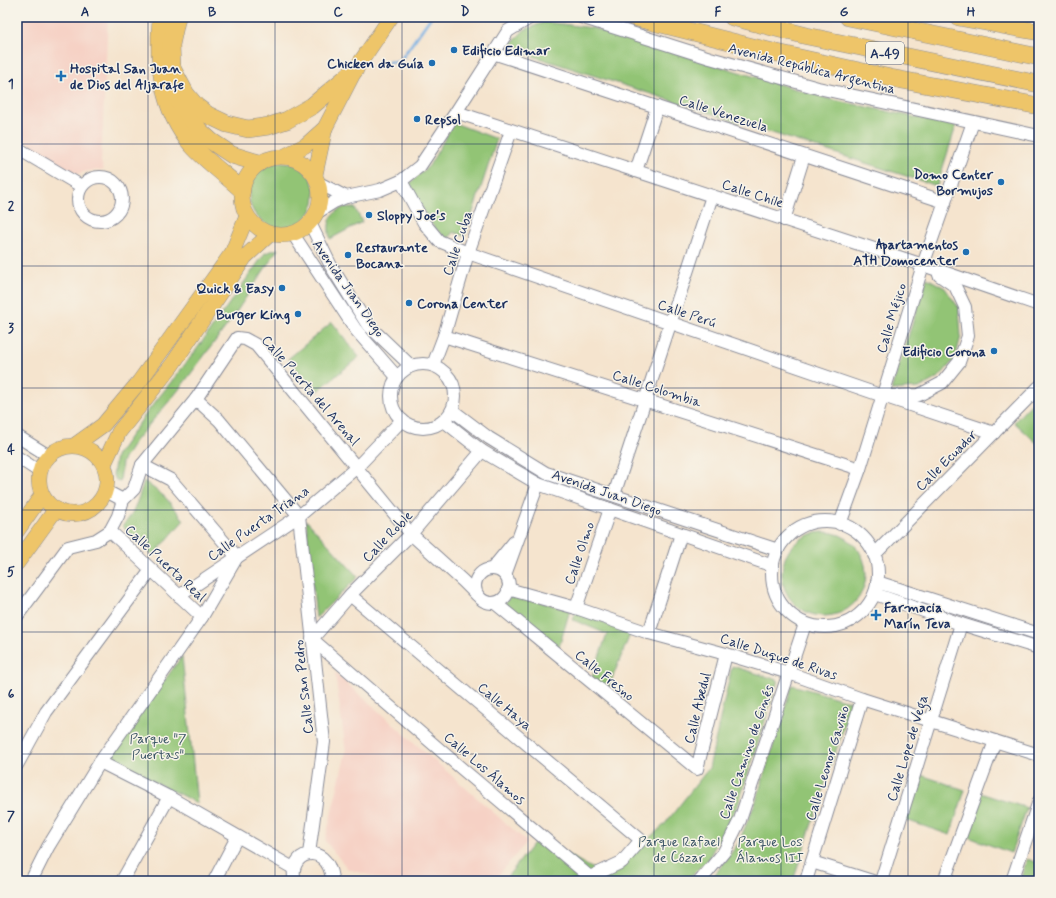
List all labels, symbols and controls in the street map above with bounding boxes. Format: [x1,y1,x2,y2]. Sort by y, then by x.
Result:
text: A [81,4,89,21]
text: B [208,4,217,21]
text: C [333,4,343,21]
text: D [461,4,470,21]
text: E [587,4,595,21]
text: F [715,4,722,21]
text: G [840,4,849,21]
text: H [967,4,976,21]
street label: Avenida República Argentina [726,39,897,100]
place label: Edificio Edimar [462,42,550,60]
road number: A-49 [866,42,904,64]
marker: Edificio Edimar [449,45,459,55]
place label: Chicken da Guía [327,55,424,73]
marker: Chicken da Guía [427,58,437,68]
place label: Hospital San Juan de Dios del Aljarafe [70,60,184,94]
marker: Hospital San Juan de Dios del Aljarafe [55,70,67,82]
text: 1 [8,76,14,93]
street label: Calle Venezuela [677,91,771,137]
place label: Repsol [425,111,461,129]
marker: Repsol [412,114,422,124]
place label: Domo Center Bormujos [913,166,994,200]
street label: Calle Chile [719,175,786,212]
marker: Domo Center Bormujos [996,177,1006,187]
text: 2 [8,198,15,215]
place label: Sloppy Joe's [377,207,446,225]
street label: Calle Cuba [439,209,477,278]
marker: Sloppy Joe's [364,210,374,220]
street label: Avenida Juan Diego [308,236,389,341]
place label: Apartamentos ATH Domocenter [853,236,959,270]
place label: Restaurante Bocana [356,239,428,273]
marker: Apartamentos ATH Domocenter [961,247,971,257]
marker: Restaurante Bocana [343,250,353,260]
place label: Quick & Easy [196,280,274,298]
street label: Calle Méjico [873,281,911,356]
marker: Quick & Easy [277,283,287,293]
place label: Corona Center [417,295,509,313]
street label: Calle Perú [655,296,718,332]
marker: Corona Center [404,298,414,308]
place label: Burger King [216,306,290,326]
marker: Burger King [293,309,303,319]
text: 3 [8,320,14,337]
street label: Calle Puerta del Arenal [257,332,363,450]
place label: Edificio Corona [902,343,986,361]
marker: Edificio Corona [989,346,999,356]
street label: Calle Colombia [610,366,704,412]
street label: Calle Ecuador [912,426,982,495]
text: 4 [7,442,15,459]
street label: Avenida Juan Diego [549,466,664,520]
street label: Calle Puerta Triana [204,482,313,566]
street label: Calle Roble [359,507,417,566]
street label: Calle Olmo [561,520,599,587]
street label: Calle Puerta Real [121,521,210,606]
text: 5 [7,564,15,581]
place label: Farmacia Marín Teva [884,599,951,633]
marker: Farmacia Marín Teva [871,610,881,620]
street label: Calle Duque de Rivas [718,629,840,684]
street label: Calle San Pedro [290,639,318,735]
street label: Calle Fresno [571,646,638,705]
street label: Calle Abedul [680,671,715,746]
street label: Calle Haya [473,679,535,735]
street label: Calle Camino de Ginés [715,683,778,822]
text: 6 [8,686,15,703]
street label: Calle Lope de Vega [883,693,935,804]
street label: Calle Leonor Gaviño [802,704,854,823]
street label: Calle Los Álamos [440,728,529,809]
park label: Parque "7 Puertas" [129,730,187,764]
text: 7 [7,808,15,825]
park label: Parque Rafael de Cózar [638,833,720,867]
park label: Parque Los Álamos III [736,833,804,867]

